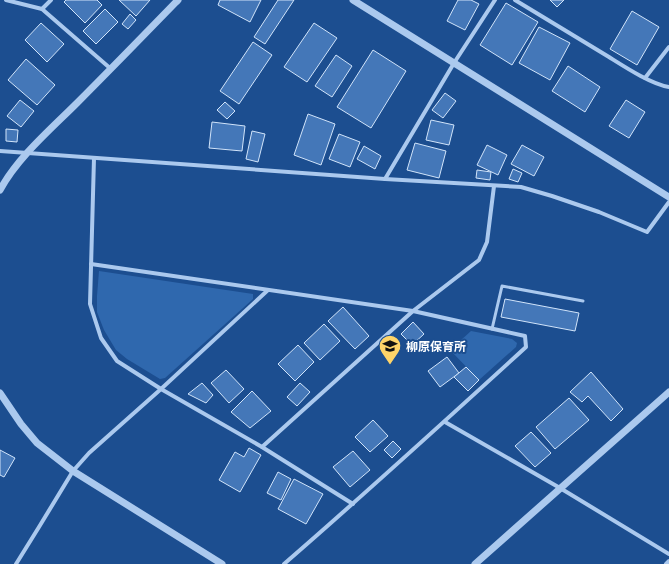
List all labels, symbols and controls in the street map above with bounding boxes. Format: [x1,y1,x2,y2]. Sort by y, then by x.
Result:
school or university icon: 柳原保育所 [377,333,403,366]
place label: 柳原保育所 [406,338,466,355]

